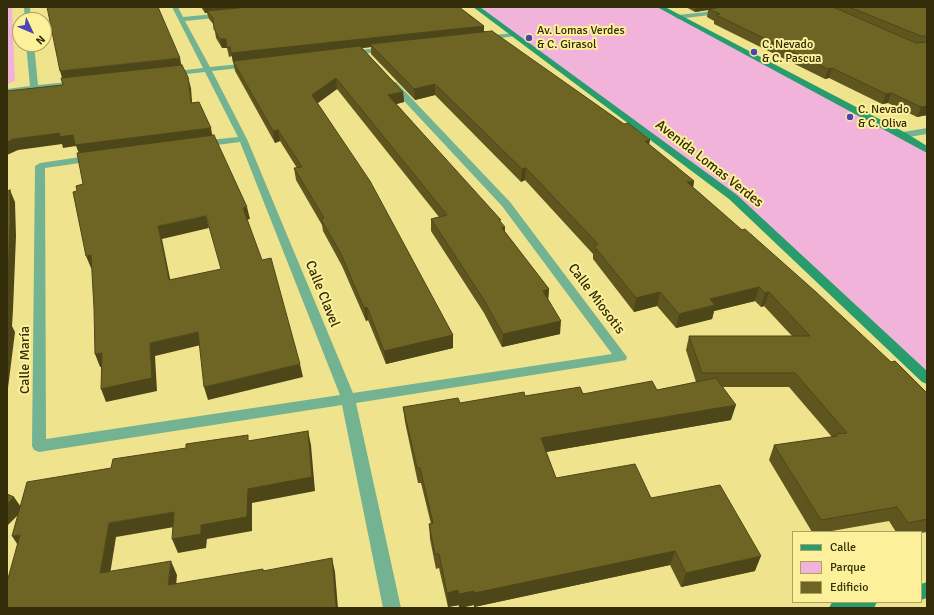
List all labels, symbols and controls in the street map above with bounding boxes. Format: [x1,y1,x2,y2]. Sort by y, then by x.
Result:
north arrow [12,12,52,52]
place label: Av. Lomas Verdes & C. Girasol [537,24,625,52]
text: N [33,33,48,47]
marker: Av. Lomas Verdes & C. Girasol [524,33,534,43]
place label: C. Nevado & C. Pascua [762,38,821,66]
marker: C. Nevado & C. Pascua [749,47,759,57]
place label: C. Nevado & C. Oliva [858,103,909,131]
marker: C. Nevado & C. Oliva [845,112,855,122]
street label: Avenida Lomas Verdes [652,117,766,211]
street label: Calle Clavel [301,258,343,330]
street label: Calle Miosotis [564,260,628,338]
street label: Calle María [17,326,33,394]
legend [792,531,922,603]
text: Calle [830,540,856,555]
text: Parque [830,560,866,575]
text: Edificio [830,580,868,595]

